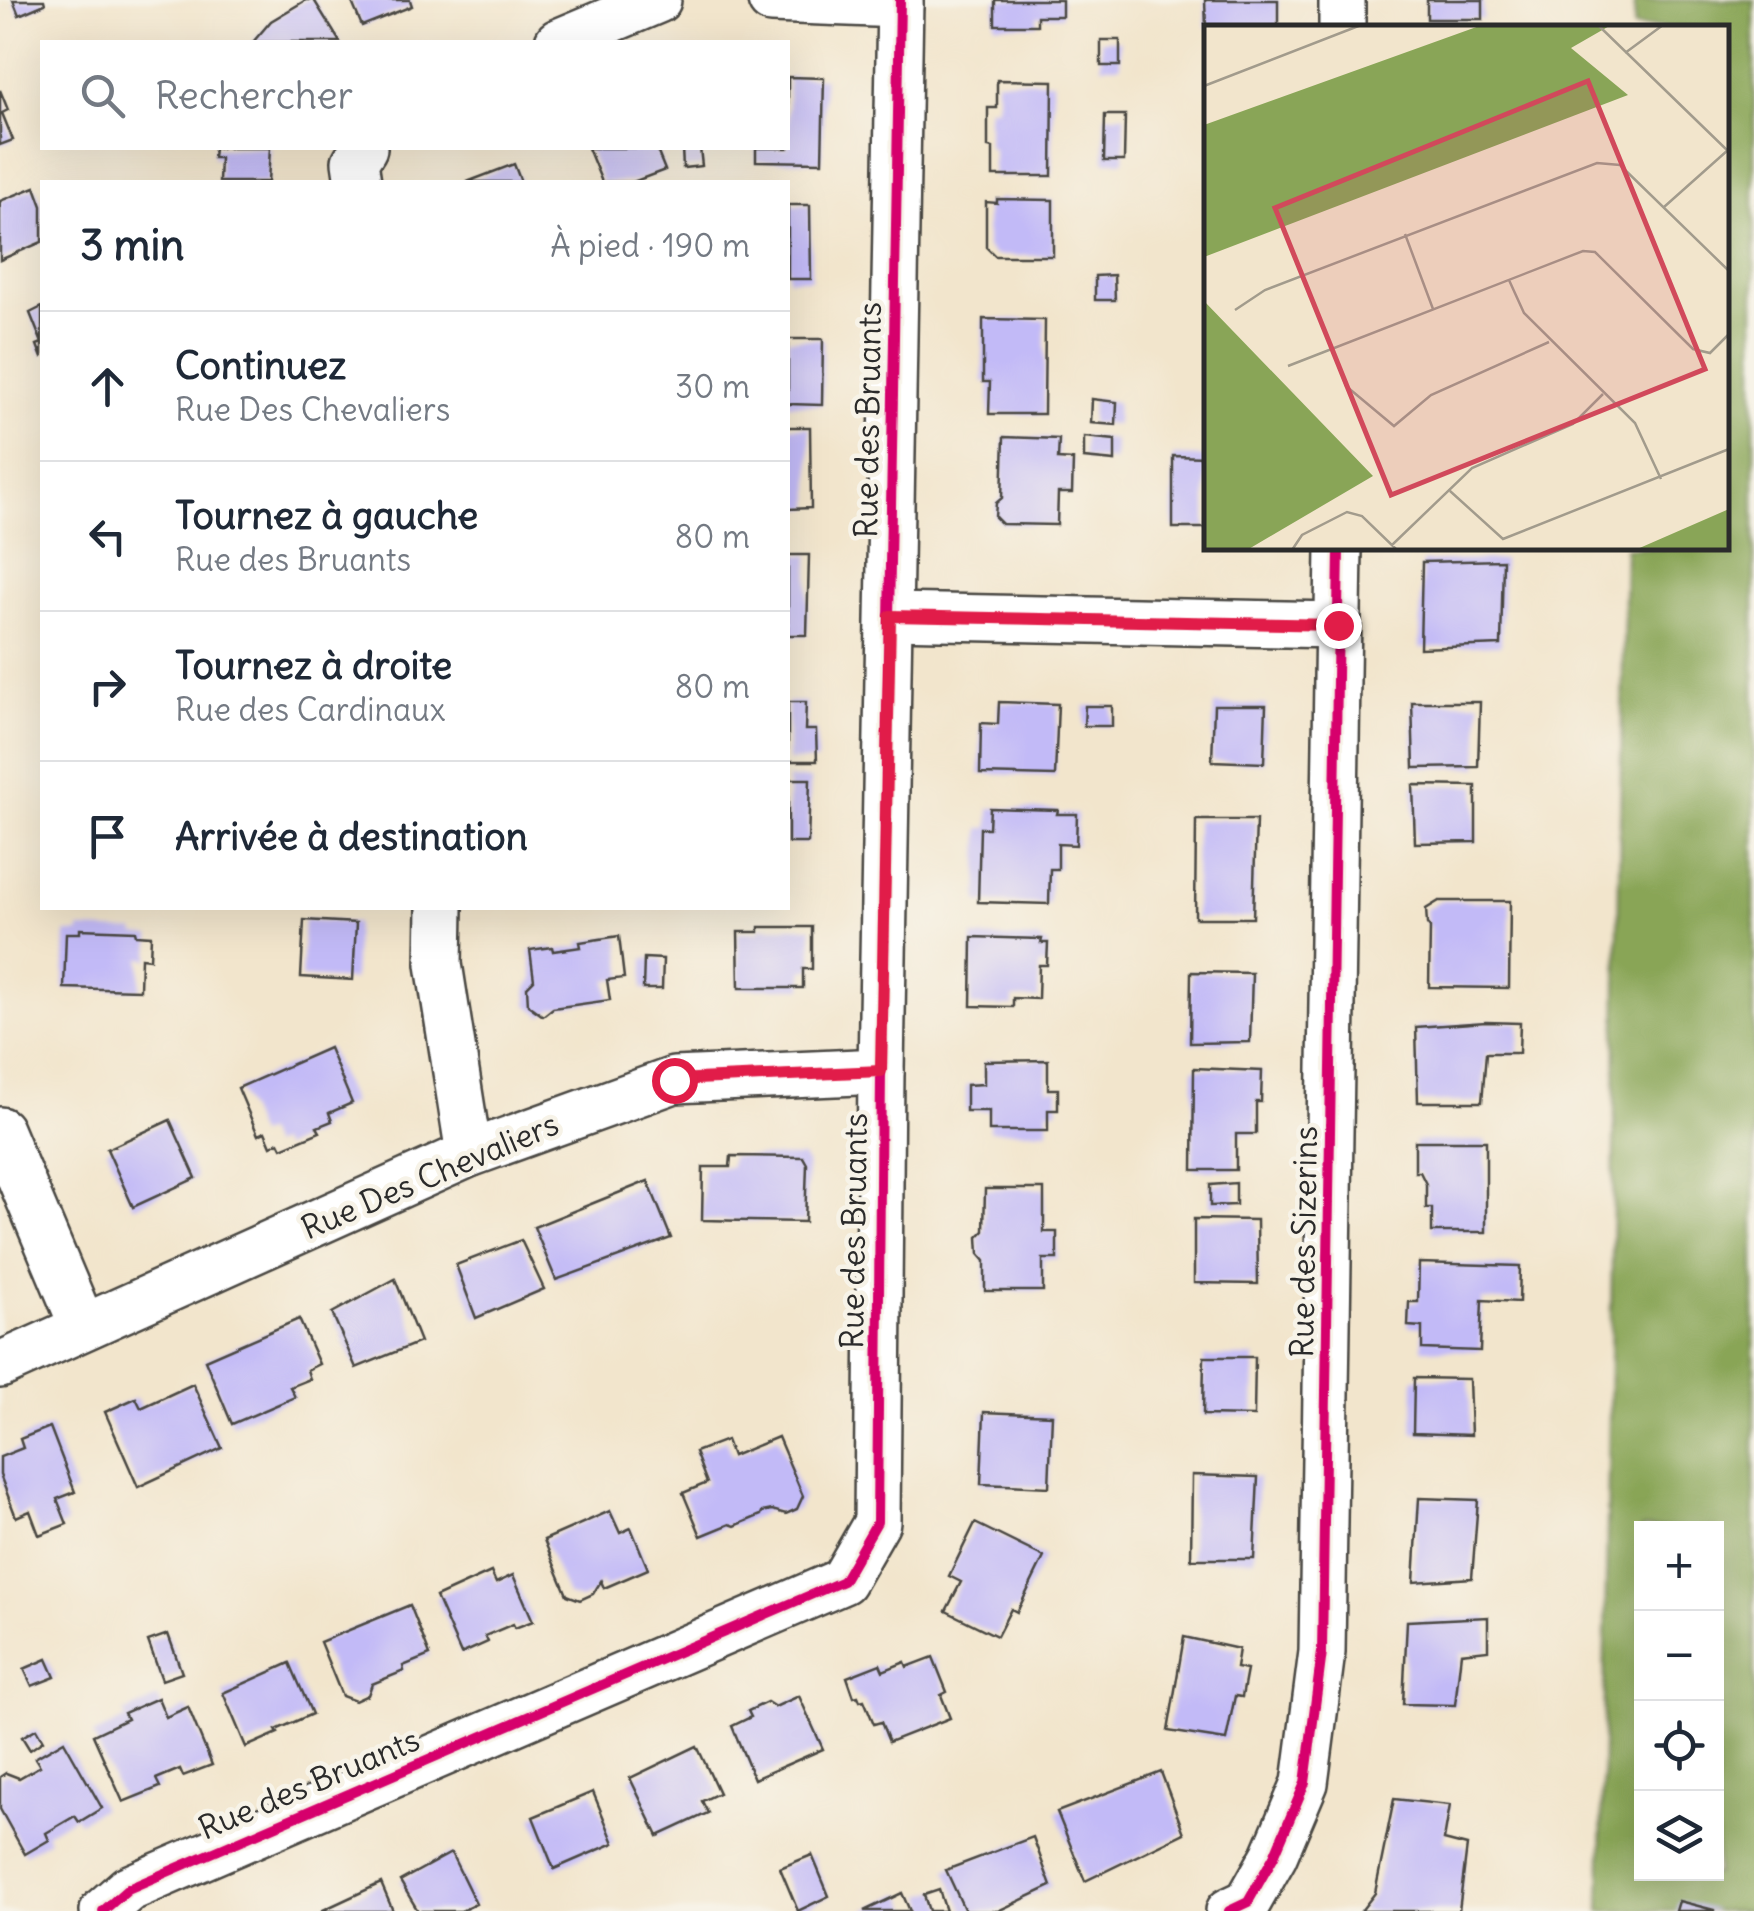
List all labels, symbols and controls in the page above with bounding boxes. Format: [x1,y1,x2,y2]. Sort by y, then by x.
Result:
inset map [1204,25,1729,550]
search box [40,40,790,150]
icon: search [75,68,130,123]
text: Rechercher [155,72,353,119]
text: 3 min [80,219,184,271]
text: À pied · 190 m [550,225,750,266]
street label: Rue des Bruants [845,302,890,538]
text: Continuez [175,342,346,389]
icon: ahead [80,359,135,414]
text: 30 m [675,366,750,407]
text: Rue Des Chevaliers [175,389,450,430]
text: Tournez à gauche [175,492,478,539]
icon: left [80,509,135,564]
text: 80 m [675,516,750,557]
text: Rue des Bruants [175,539,411,580]
route end [1316,603,1362,649]
text: Tournez à droite [175,642,452,689]
icon: right [80,659,135,714]
text: 80 m [675,666,750,707]
text: Rue des Cardinaux [175,689,445,730]
icon: arrive [80,809,135,864]
text: Arrivée à destination [175,813,528,860]
route start [652,1058,698,1104]
street label: Rue Des Chevaliers [295,1103,565,1248]
street label: Rue des Bruants [831,1113,876,1349]
street label: Rue des Sizerins [1281,1126,1326,1358]
map controls [1634,1521,1724,1881]
button: + [1634,1521,1724,1611]
button: − [1634,1611,1724,1701]
button: locate [1634,1701,1724,1791]
street label: Rue des Bruants [192,1719,425,1849]
button: layers [1634,1791,1724,1881]

